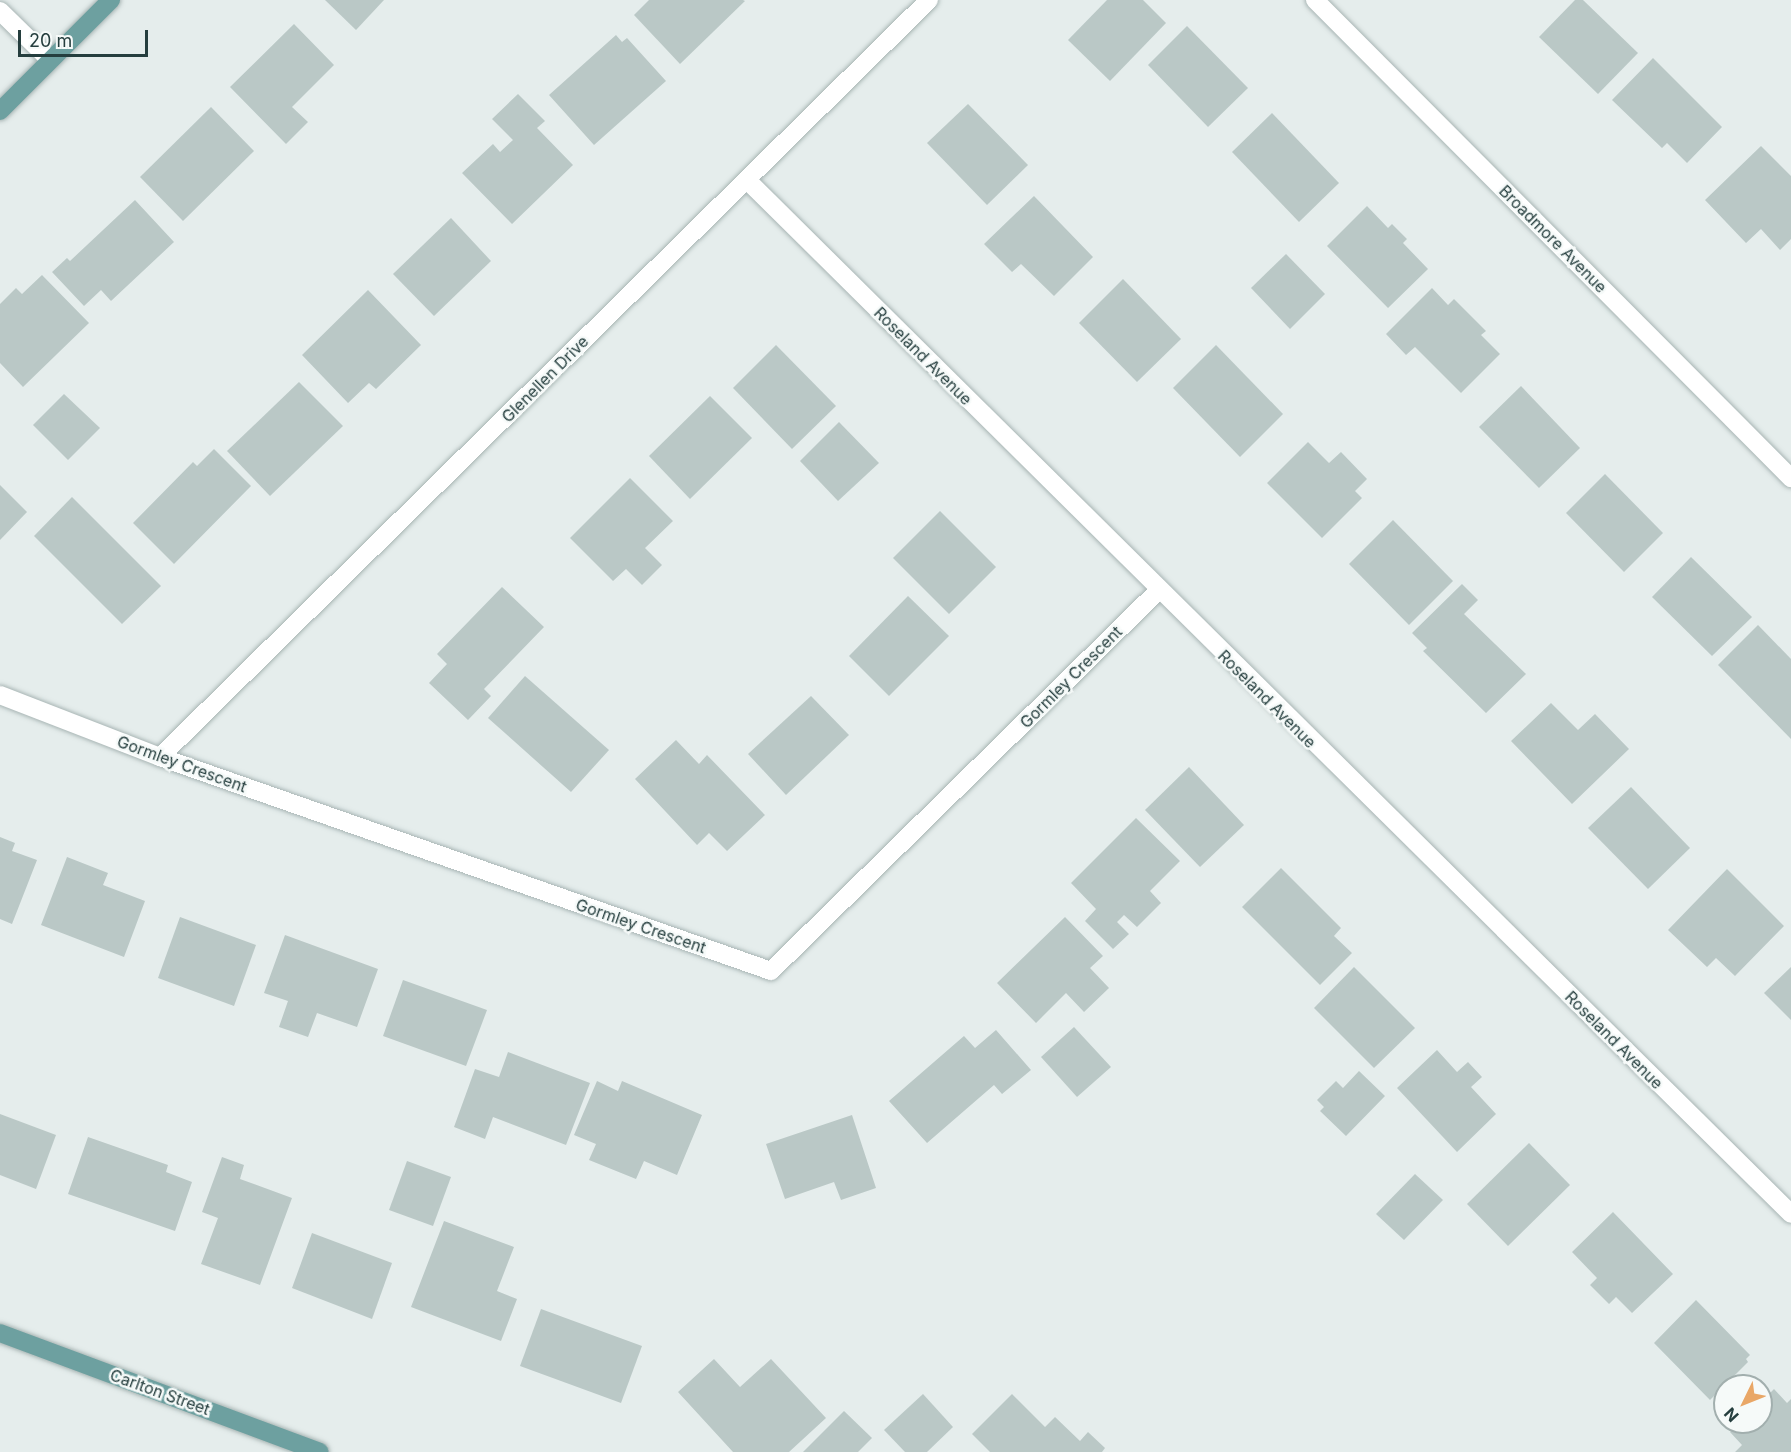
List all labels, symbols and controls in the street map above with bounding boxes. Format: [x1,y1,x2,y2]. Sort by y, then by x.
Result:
scale bar [21,18,152,56]
text: 20 m [29,30,72,51]
street label: Broadmore Avenue [1495,181,1611,297]
street label: Roseland Avenue [870,303,976,409]
street label: Glenellen Drive [498,332,592,426]
street label: Gormley Crescent [1016,622,1126,732]
street label: Roseland Avenue [1214,646,1320,752]
street label: Gormley Crescent [115,732,249,796]
street label: Gormley Crescent [573,895,709,957]
street label: Roseland Avenue [1561,987,1667,1093]
street label: Carlton Street [107,1365,213,1419]
north arrow [1713,1374,1773,1434]
text: N [1720,1404,1743,1426]

